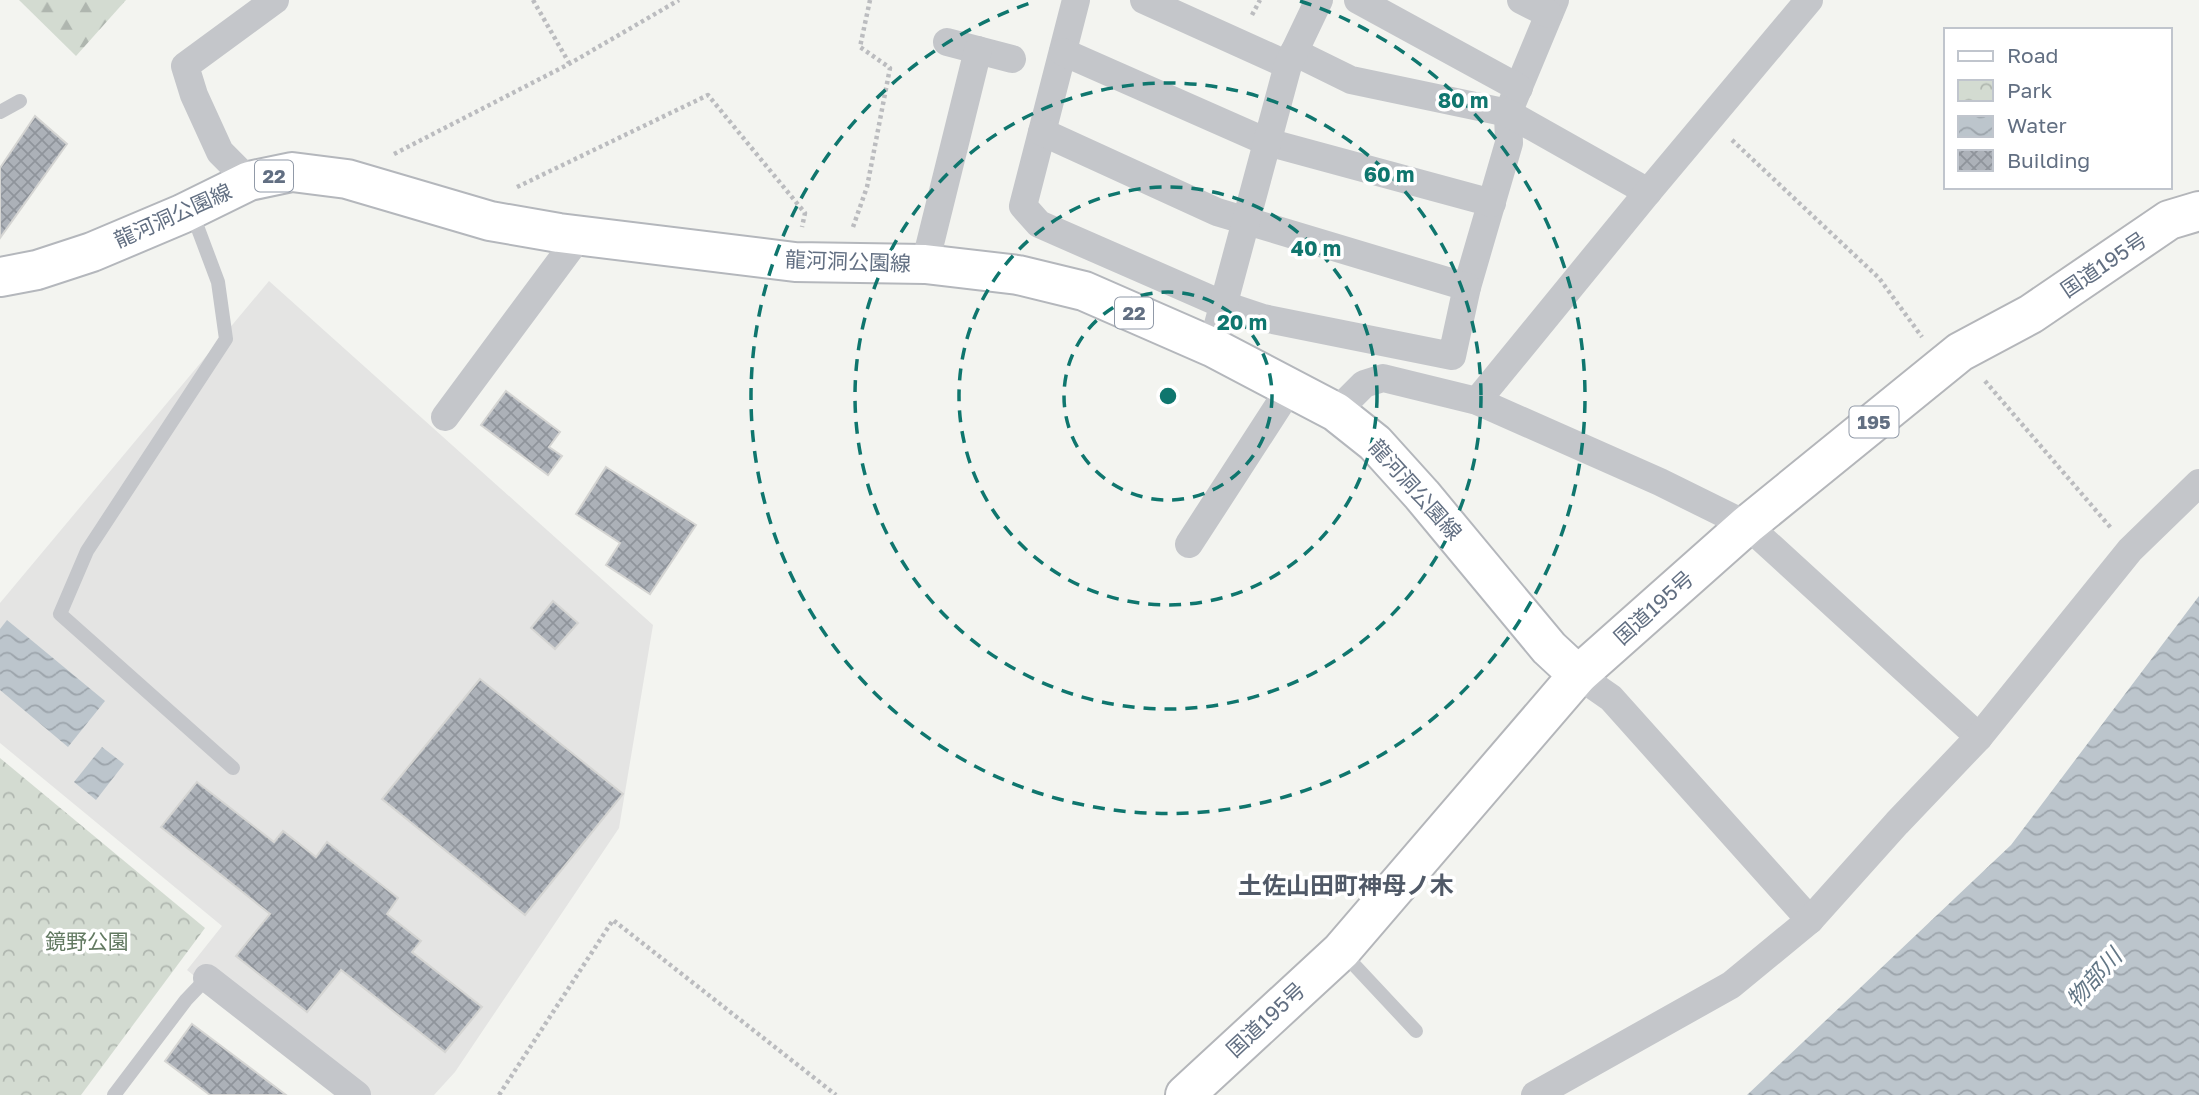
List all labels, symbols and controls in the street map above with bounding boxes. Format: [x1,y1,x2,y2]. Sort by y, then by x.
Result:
legend [1944,28,2171,189]
text: Road [2007,42,2058,68]
text: Park [2007,77,2053,103]
text: 80 m [1438,87,1488,113]
text: Water [2007,112,2067,138]
text: Building [2007,147,2090,173]
road number: 22 [255,160,293,192]
text: 60 m [1364,161,1414,187]
street label: 龍河洞公園線 [110,178,235,253]
street label: 国道195号 [2056,226,2151,302]
text: 40 m [1291,235,1341,261]
street label: 龍河洞公園線 [785,246,911,276]
road number: 22 [1115,298,1153,328]
text: 20 m [1217,309,1267,335]
centre of rings [1156,384,1180,408]
road number: 195 [1850,406,1898,438]
street label: 龍河洞公園線 [1364,434,1468,545]
street label: 国道195号 [1608,565,1698,650]
district label: 土佐山田町神母ノ木 [1238,870,1454,899]
park label: 鏡野公園 [45,928,129,954]
water label: 物部川 [2060,940,2129,1012]
street label: 国道195号 [1221,976,1310,1062]

